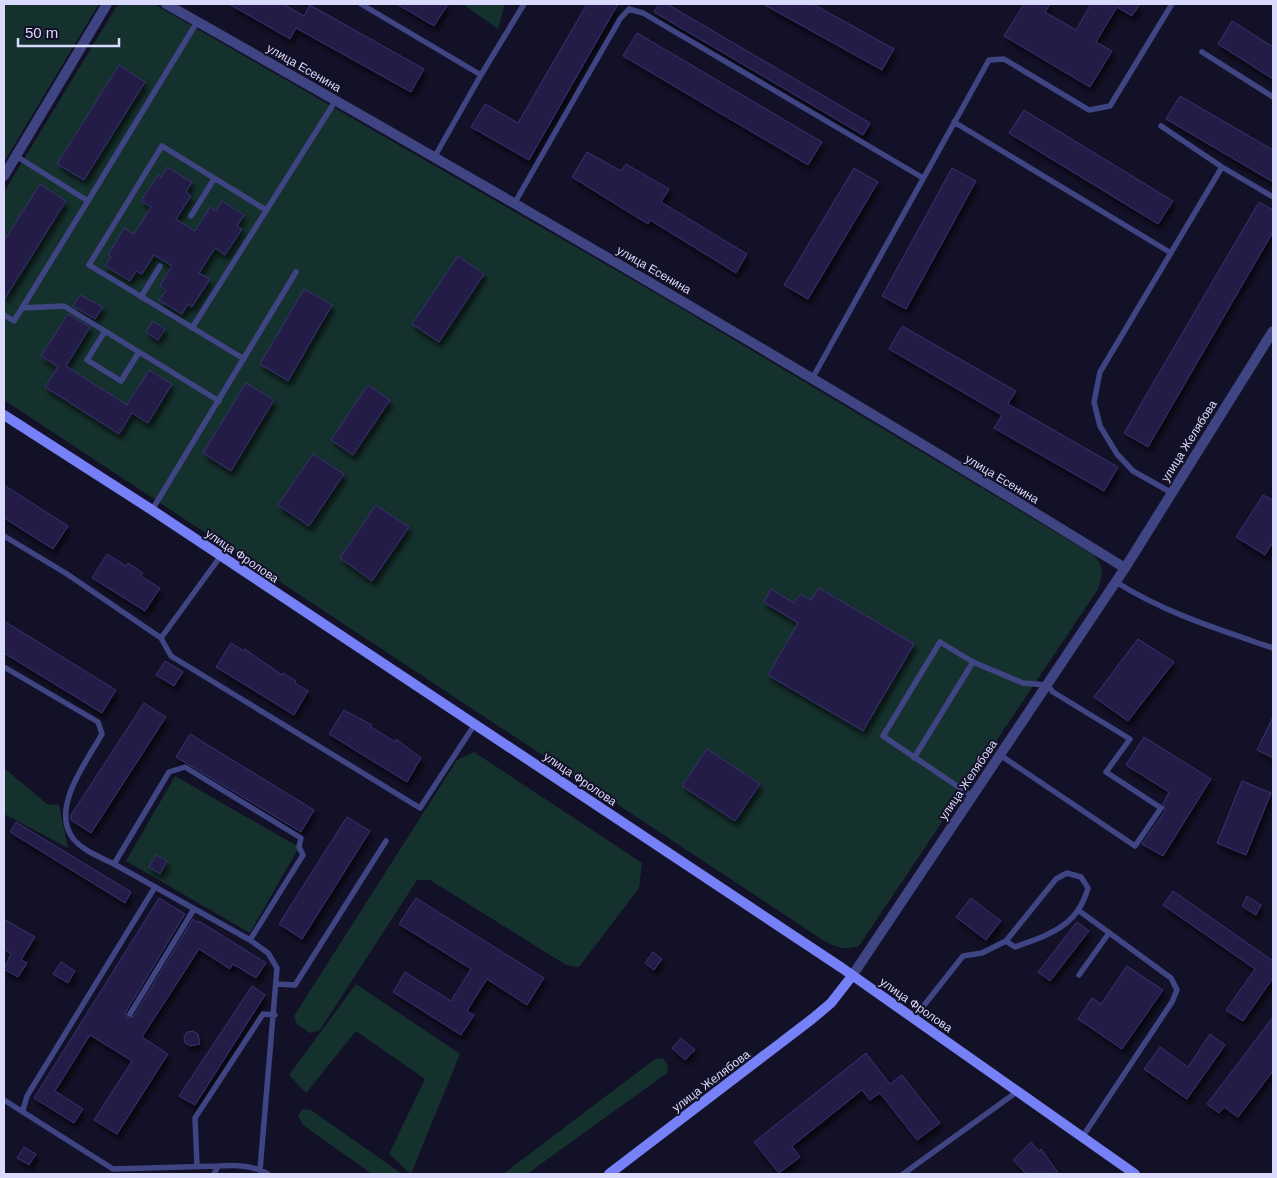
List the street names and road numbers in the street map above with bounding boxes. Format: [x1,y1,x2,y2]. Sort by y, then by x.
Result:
street label: улица Есенина [264,41,344,95]
street label: улица Есенина [614,243,694,297]
street label: улица Желябова [1158,397,1220,484]
street label: улица Есенина [963,451,1042,507]
street label: улица Фролова [203,526,282,586]
street label: улица Желябова [936,737,1000,823]
street label: улица Фролова [541,749,620,809]
street label: улица Фролова [877,975,955,1035]
street label: улица Желябова [669,1047,753,1115]

